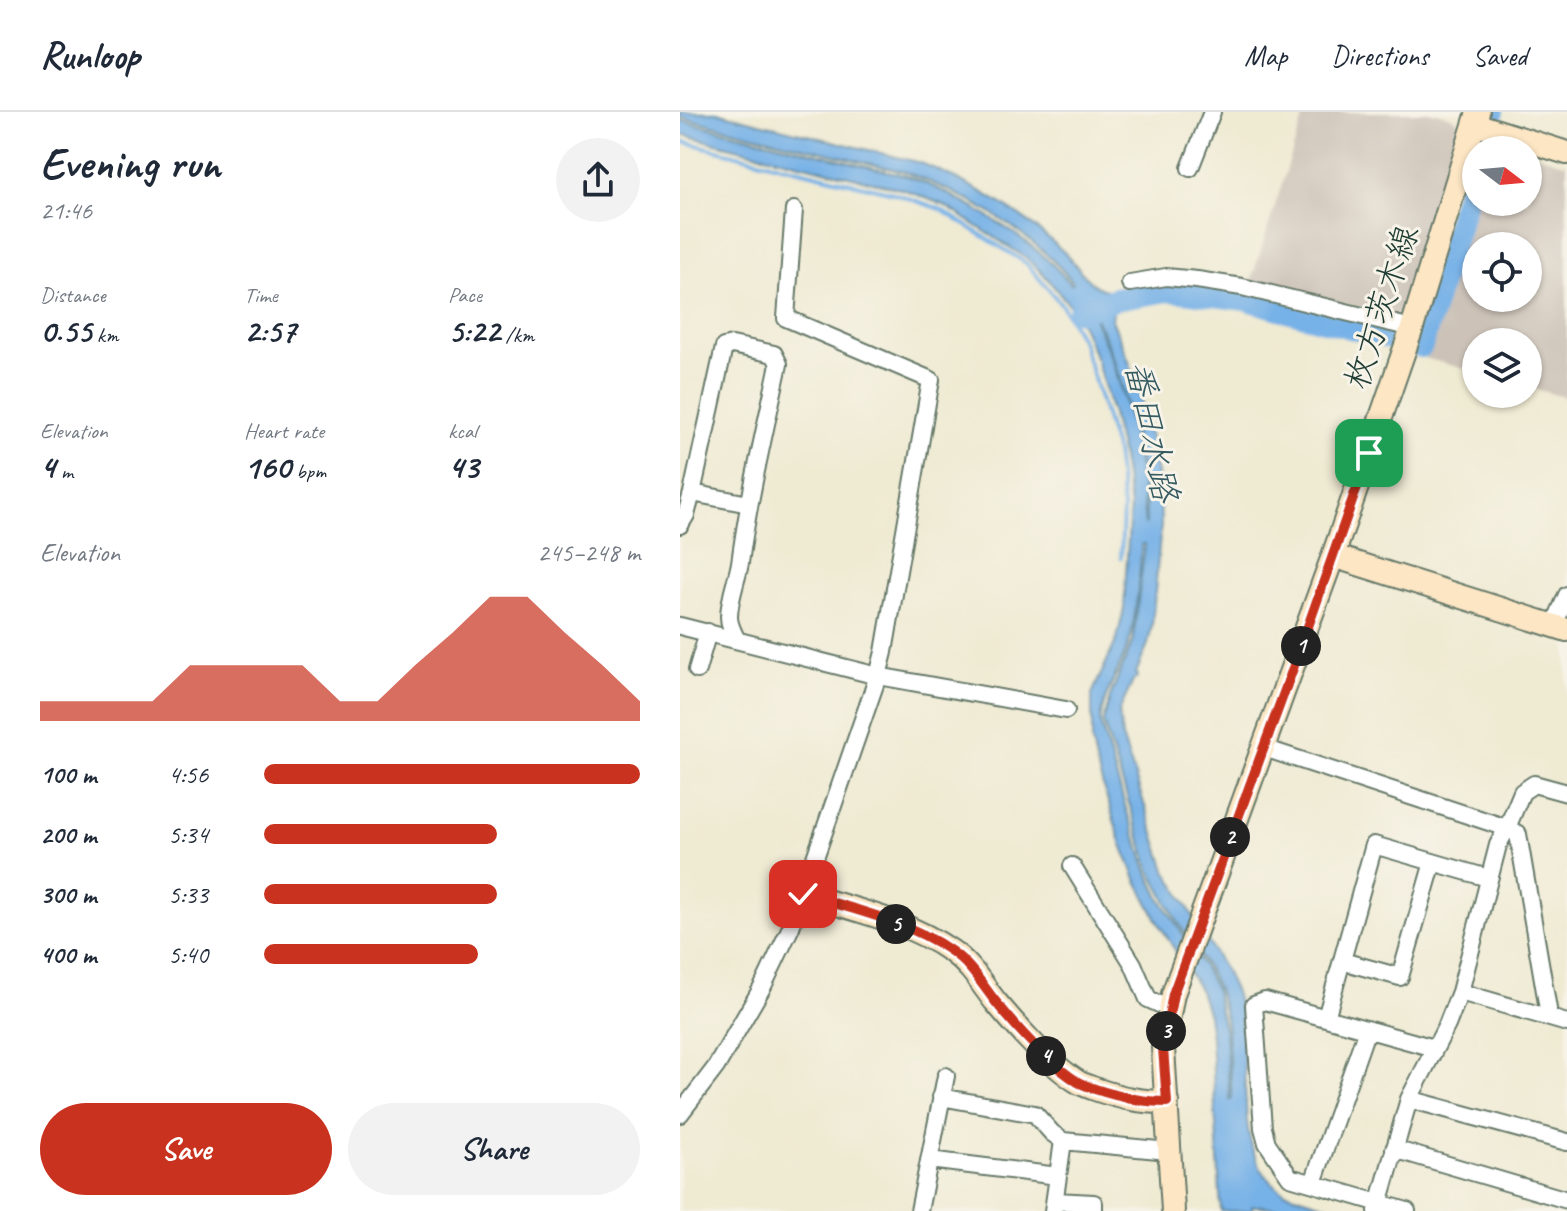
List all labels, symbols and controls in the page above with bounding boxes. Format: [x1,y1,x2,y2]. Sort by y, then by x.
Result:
text: Runloop [40,32,140,79]
text: Map [1244,38,1287,73]
text: Directions [1331,38,1429,73]
text: Saved [1473,38,1527,73]
text: Evening run [40,136,220,191]
north arrow [1462,136,1542,216]
map controls [1462,136,1542,408]
button: share [556,138,640,222]
text: 21:46 [40,194,92,227]
street label: 枚方茨木線 [1334,220,1428,394]
button: locate [1462,232,1542,312]
text: Distance [40,281,106,309]
text: Time [244,281,278,309]
text: Pace [448,281,482,309]
text: 0.55 [40,309,92,352]
text: 2:57 [244,309,296,352]
text: 5:22 [448,309,500,352]
text: km [92,321,118,349]
text: /km [500,321,534,349]
button: layers [1462,328,1542,408]
water label: 番田水路 [1115,356,1190,508]
text: Elevation [40,417,108,445]
text: Heart rate [244,417,324,445]
text: kcal [448,417,477,445]
pin [1335,419,1403,487]
icon: arrive [1347,431,1391,475]
text: 4 [40,445,55,488]
text: 160 [244,445,291,488]
text: 43 [448,445,479,488]
text: m [55,457,73,485]
text: bpm [291,457,326,485]
text: Elevation [40,536,120,569]
text: 245–248 m [537,536,640,569]
pin: 1 [1281,626,1321,666]
text: 1 [1296,632,1306,660]
text: 100 m [40,758,96,791]
text: 4:56 [168,758,208,791]
pin: 2 [1210,817,1250,857]
text: 200 m [40,818,96,851]
text: 5:34 [168,818,208,851]
text: 2 [1225,823,1235,851]
pin [769,860,837,928]
icon: check [781,872,825,916]
text: 300 m [40,878,96,911]
text: 5:33 [168,878,208,911]
pin: 5 [876,904,916,944]
text: 5 [891,910,901,938]
text: 400 m [40,938,96,971]
text: 5:40 [168,938,208,971]
pin: 3 [1146,1011,1186,1051]
text: 3 [1161,1017,1171,1045]
pin: 4 [1026,1036,1066,1076]
text: 4 [1041,1042,1051,1070]
button: Save [40,1103,332,1195]
button: Share [348,1103,640,1195]

